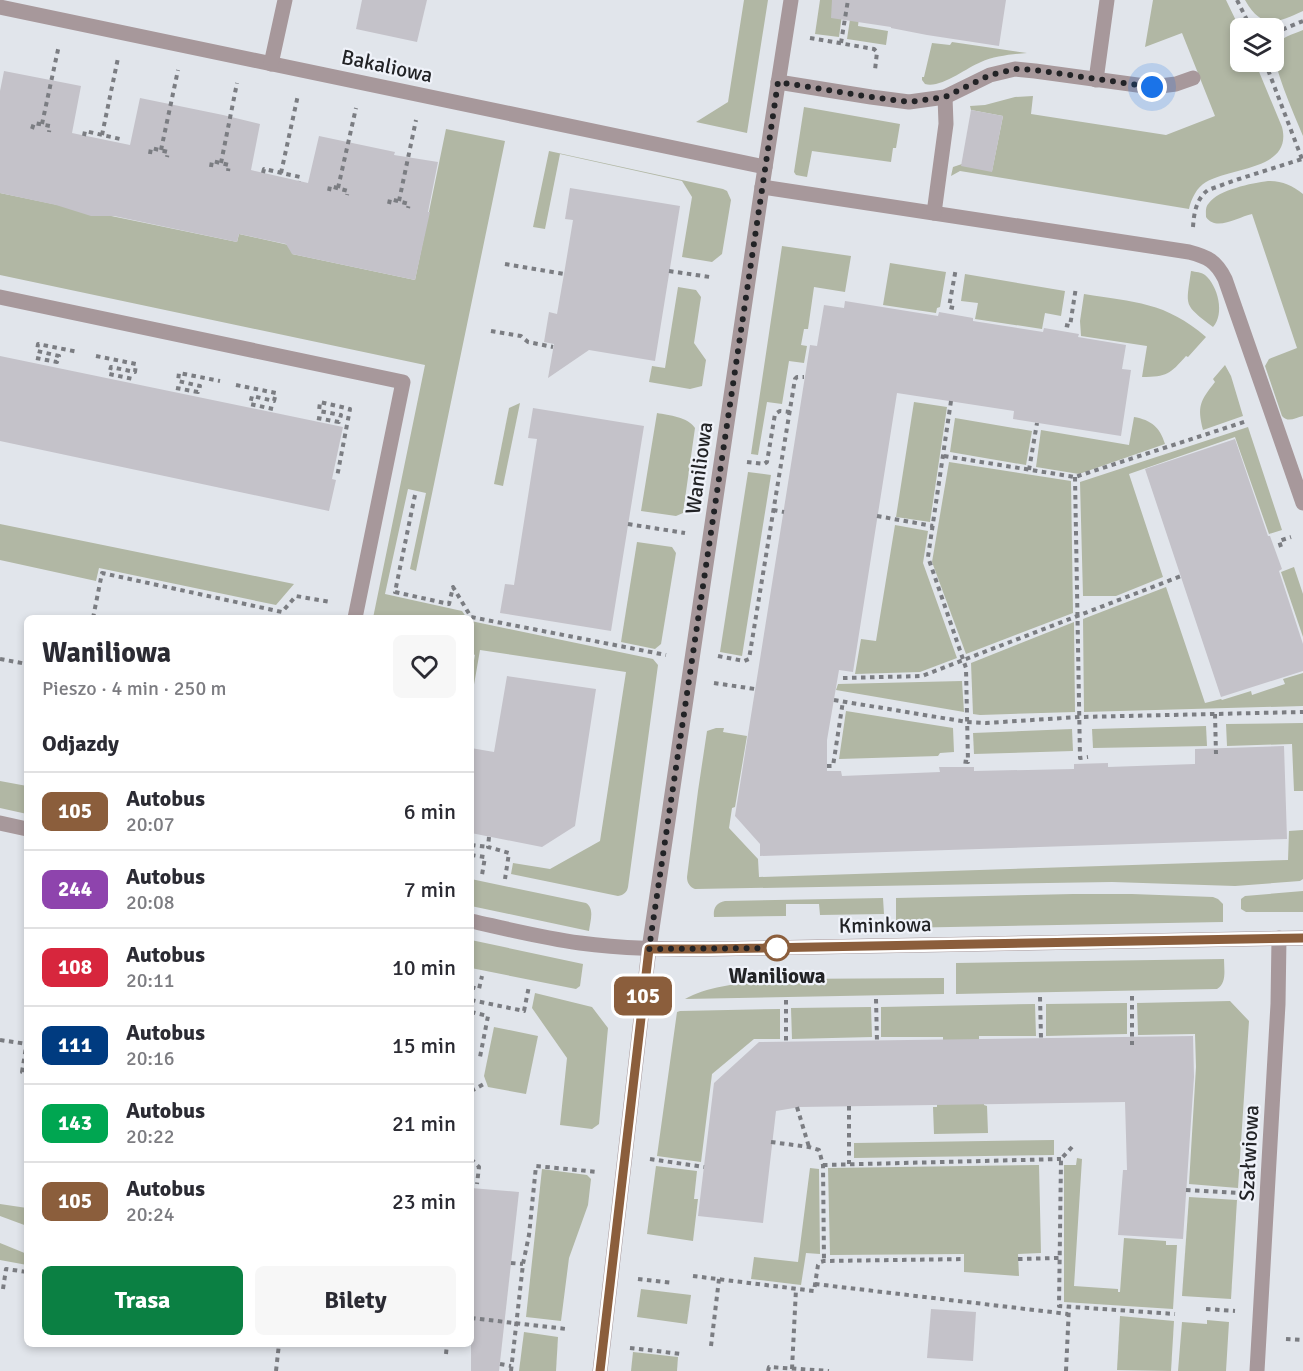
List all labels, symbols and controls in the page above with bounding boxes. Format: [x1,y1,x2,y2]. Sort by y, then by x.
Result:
map controls [1230,18,1284,72]
button: layers [1230,18,1284,72]
street label: Bakaliowa [339,44,435,88]
your location [1137,72,1167,102]
street label: Waniliowa [680,420,718,516]
button: heart [393,635,456,698]
text: Waniliowa [42,636,171,670]
text: Pieszo · 4 min · 250 m [42,676,227,701]
text: Odjazdy [42,730,119,757]
text: Autobus [126,785,205,812]
text: 105 [58,798,92,824]
text: 6 min [404,798,456,825]
text: 20:07 [126,812,175,837]
text: Autobus [126,863,205,890]
text: 244 [58,876,92,902]
text: 7 min [404,876,456,903]
text: 20:08 [126,890,175,915]
street label: Kminkowa [838,911,932,939]
marker: Waniliowa [764,935,790,961]
text: Autobus [126,941,205,968]
text: 108 [58,954,92,980]
text: 10 min [392,954,456,981]
place label: Waniliowa [729,963,826,989]
text: 20:11 [126,968,175,993]
line badge: 105 [608,976,678,1016]
text: 105 [626,983,660,1009]
text: Autobus [126,1019,205,1046]
text: 111 [58,1032,92,1058]
text: 15 min [392,1032,456,1059]
text: 20:16 [126,1046,175,1071]
text: Autobus [126,1097,205,1124]
street label: Szałwiowa [1233,1104,1265,1202]
text: 143 [58,1110,92,1136]
text: 21 min [392,1110,456,1137]
text: 20:22 [126,1124,175,1149]
text: Autobus [126,1175,205,1202]
text: 105 [58,1188,92,1214]
text: 23 min [392,1188,456,1215]
text: 20:24 [126,1202,175,1227]
button: Trasa [42,1266,243,1335]
button: Bilety [255,1266,456,1335]

